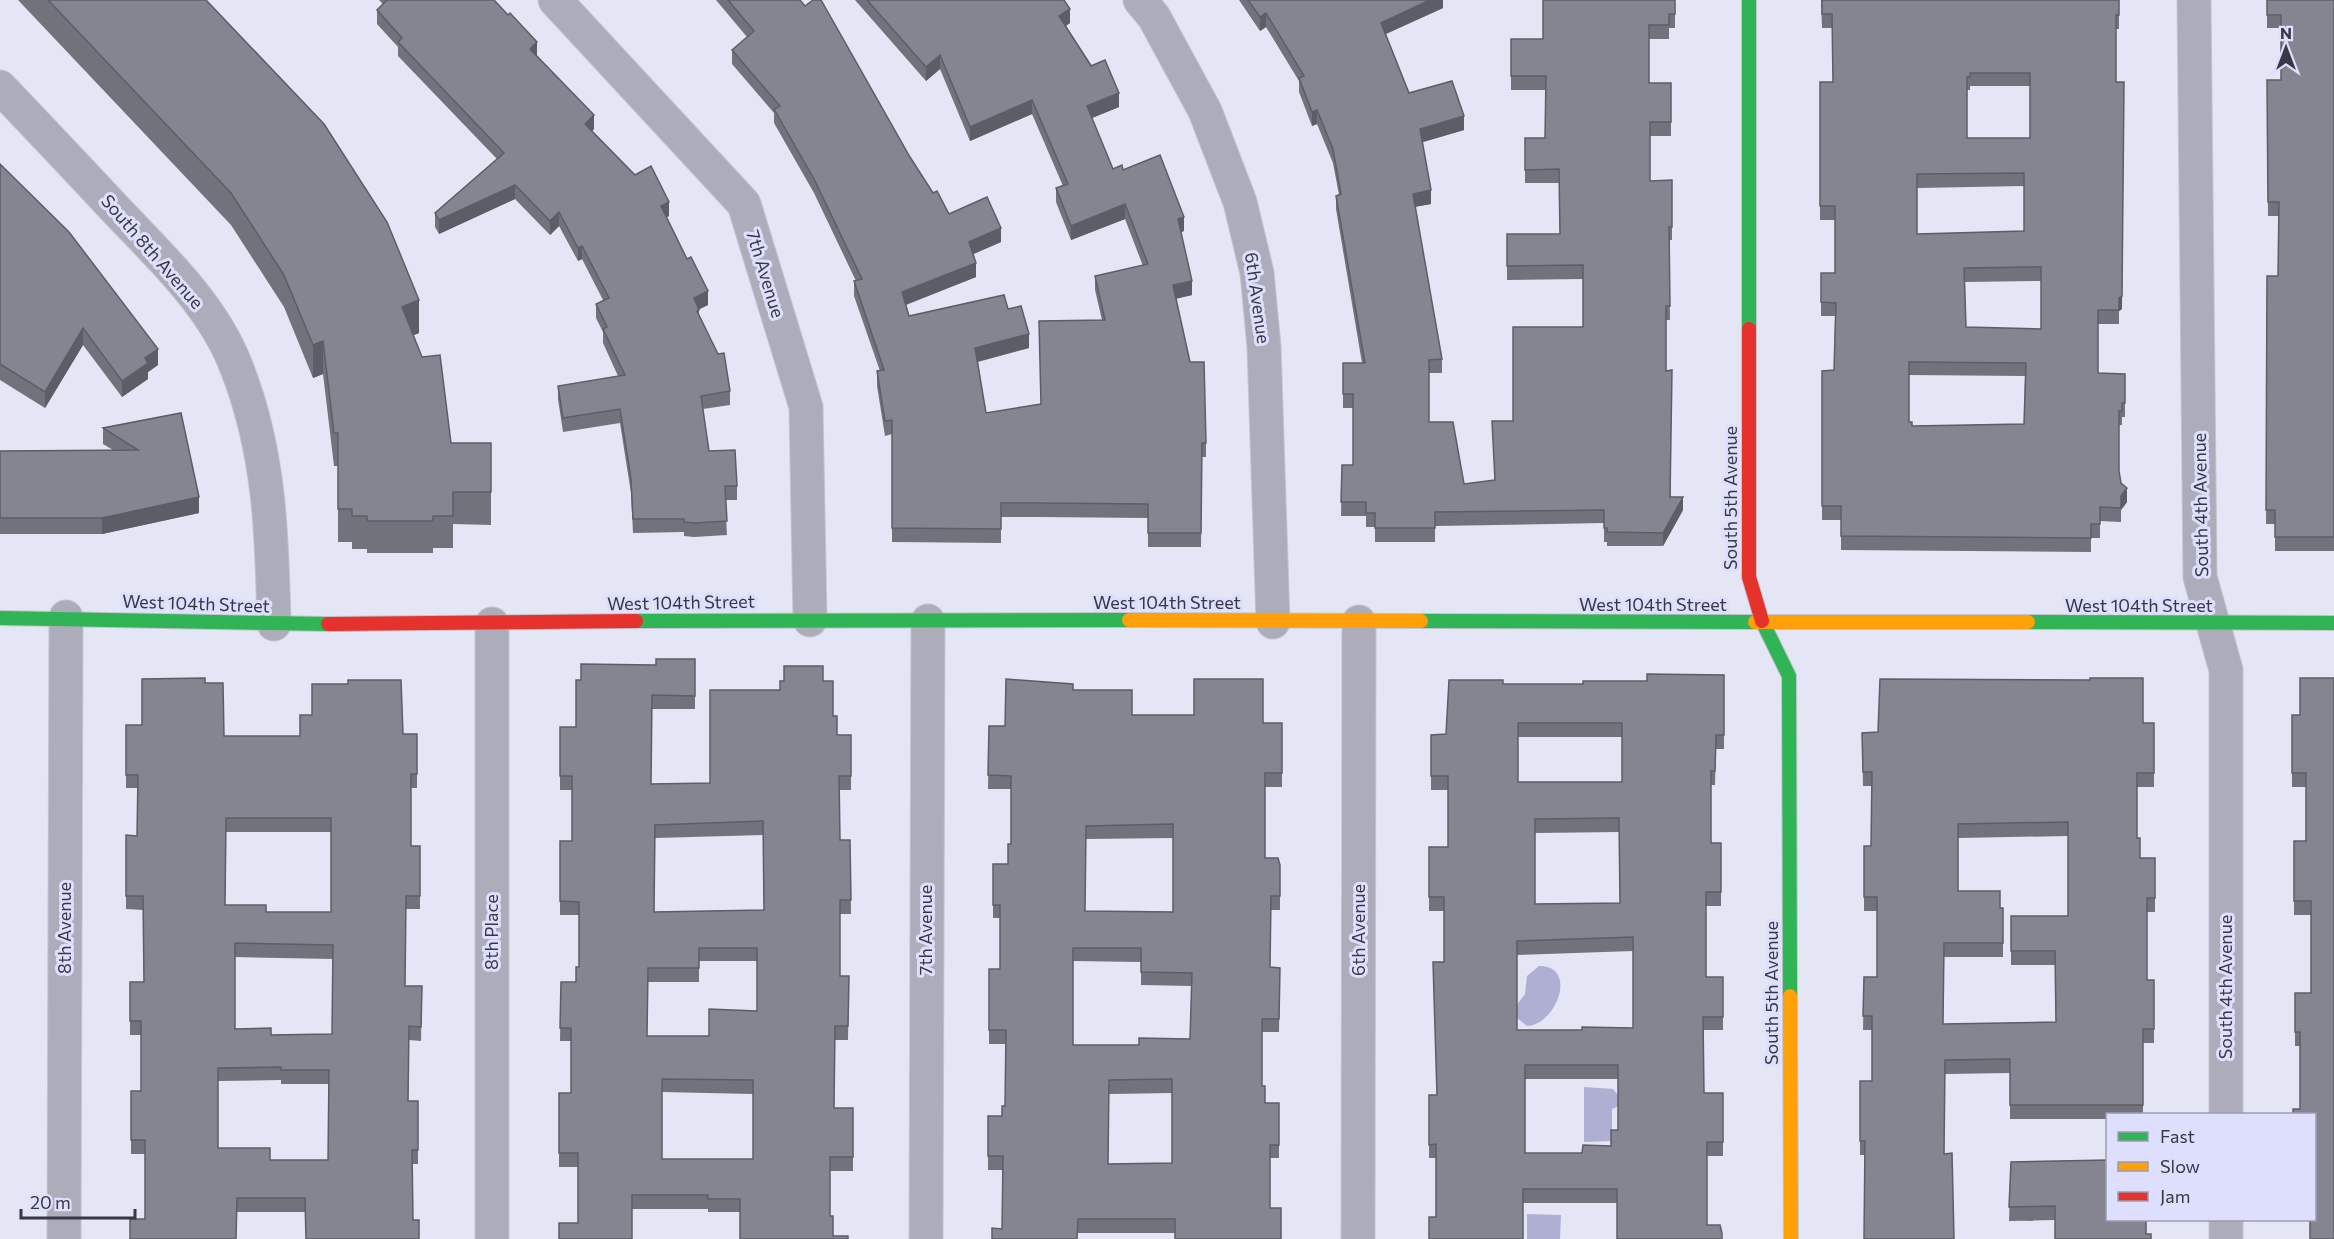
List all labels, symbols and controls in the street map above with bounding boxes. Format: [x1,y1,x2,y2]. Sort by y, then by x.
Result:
north arrow [2256,18,2316,78]
text: N [2280,23,2292,42]
street label: South 8th Avenue [97,190,208,313]
street label: 7th Avenue [742,227,790,320]
street label: 6th Avenue [1241,251,1275,345]
street label: South 5th Avenue [1719,426,1741,570]
street label: South 4th Avenue [2188,433,2212,577]
street label: West 104th Street [122,589,270,617]
street label: West 104th Street [607,590,755,614]
street label: West 104th Street [1093,591,1241,613]
street label: West 104th Street [1579,593,1727,615]
street label: West 104th Street [2065,594,2213,616]
street label: 8th Avenue [53,882,75,974]
street label: 6th Avenue [1347,884,1369,976]
street label: 7th Avenue [914,885,936,975]
street label: 8th Place [480,894,502,970]
street label: South 4th Avenue [2214,915,2236,1059]
street label: South 5th Avenue [1760,921,1782,1065]
legend [2106,1113,2316,1221]
text: Fast [2160,1125,2195,1147]
text: Slow [2160,1155,2200,1177]
scale bar [21,1182,135,1220]
text: Jam [2160,1185,2190,1207]
text: 20 m [30,1191,71,1213]

